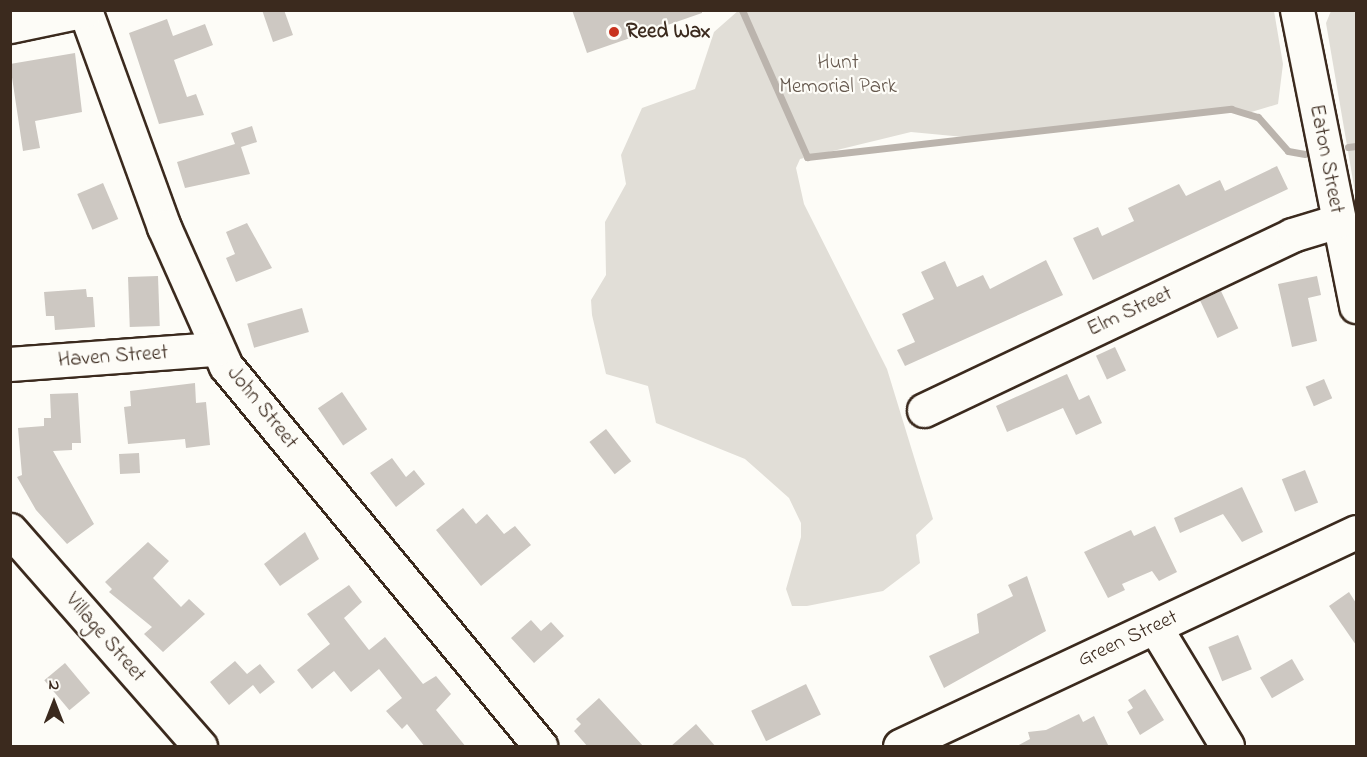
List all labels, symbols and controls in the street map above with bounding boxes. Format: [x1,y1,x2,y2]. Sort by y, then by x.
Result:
place label: Reed Wax [626,19,711,45]
marker: Reed Wax [607,25,621,39]
park label: Hunt Memorial Park [779,50,897,100]
street label: Eaton Street [1303,102,1349,216]
street label: Elm Street [1084,281,1176,343]
street label: Haven Street [57,341,169,373]
street label: John Street [221,362,303,454]
street label: Village Street [59,588,151,688]
street label: Green Street [1074,605,1182,673]
north arrow [24,673,84,733]
text: N [49,673,59,697]

